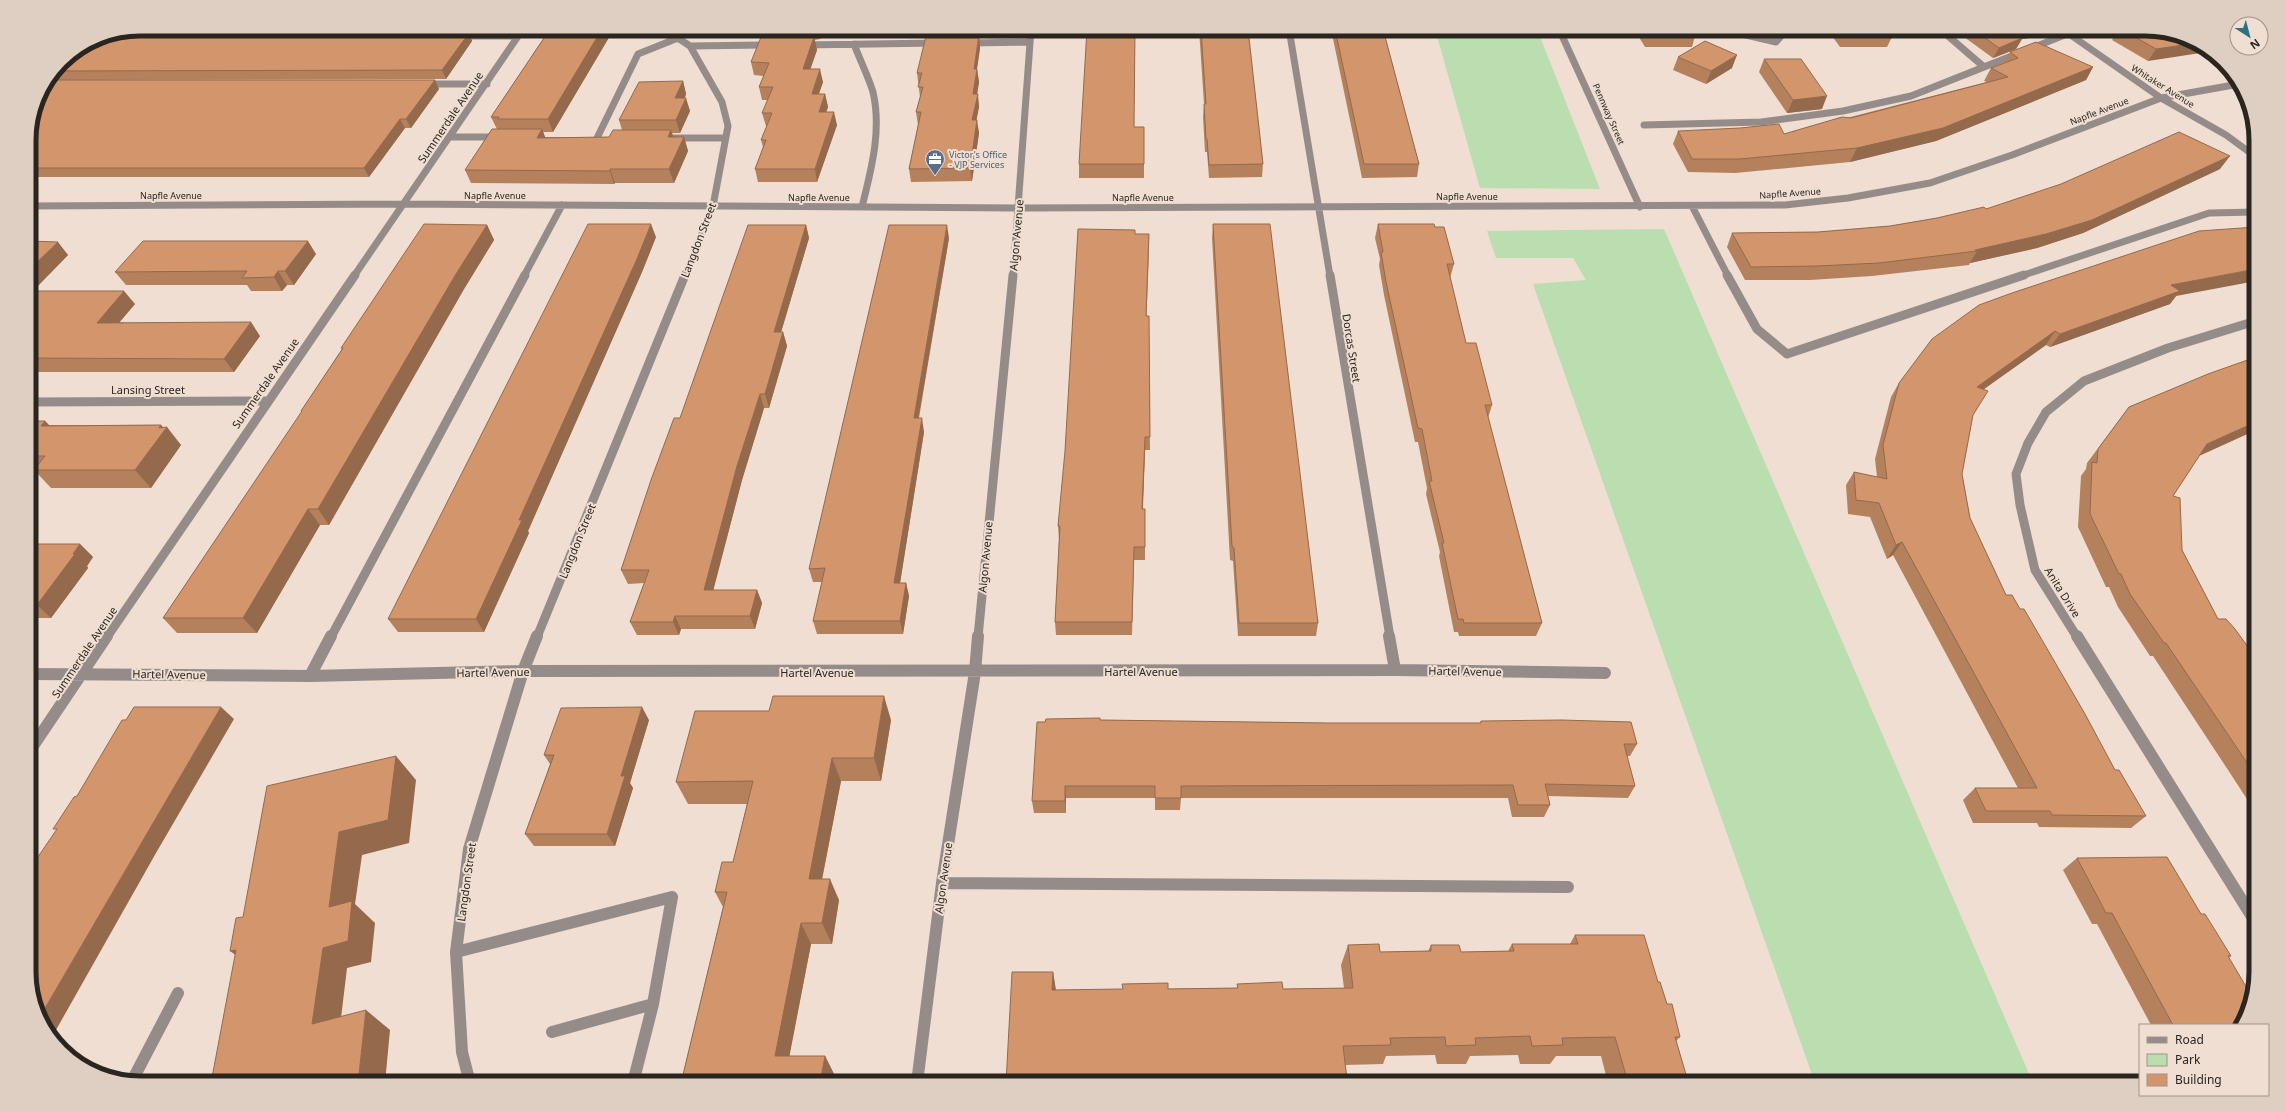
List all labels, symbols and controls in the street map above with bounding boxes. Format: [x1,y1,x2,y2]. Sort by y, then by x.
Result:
north arrow [2229,16,2269,56]
text: N [2247,36,2263,53]
street label: Whitaker Avenue [2129,61,2197,111]
street label: Summerdale Avenue [414,68,486,166]
street label: Pennway Street [1590,81,1629,147]
street label: Napfle Avenue [2068,94,2130,128]
office icon: Victor's Office - VJP Services [924,148,946,176]
place label: Victor's Office - VJP Services [949,148,1007,171]
street label: Napfle Avenue [1759,184,1821,202]
street label: Napfle Avenue [140,189,202,202]
street label: Napfle Avenue [464,189,526,202]
street label: Napfle Avenue [1436,190,1498,203]
street label: Napfle Avenue [788,191,850,204]
street label: Napfle Avenue [1112,191,1174,204]
street label: Algon Avenue [1005,199,1027,271]
street label: Langdon Street [677,200,719,280]
street label: Dorcas Street [1339,313,1365,383]
street label: Summerdale Avenue [228,335,302,431]
street label: Lansing Street [111,382,185,397]
street label: Langdon Street [555,501,599,581]
street label: Algon Avenue [974,521,996,593]
street label: Anita Drive [2042,564,2084,620]
street label: Summerdale Avenue [48,603,120,701]
street label: Hartel Avenue [1428,663,1502,679]
street label: Hartel Avenue [456,664,530,680]
street label: Hartel Avenue [1104,664,1178,679]
street label: Hartel Avenue [780,665,854,680]
street label: Hartel Avenue [132,666,206,682]
street label: Langdon Street [453,842,479,922]
street label: Algon Avenue [931,842,955,914]
legend [2139,1024,2269,1096]
text: Road [2175,1031,2204,1048]
text: Park [2175,1051,2201,1068]
text: Building [2175,1071,2222,1088]

